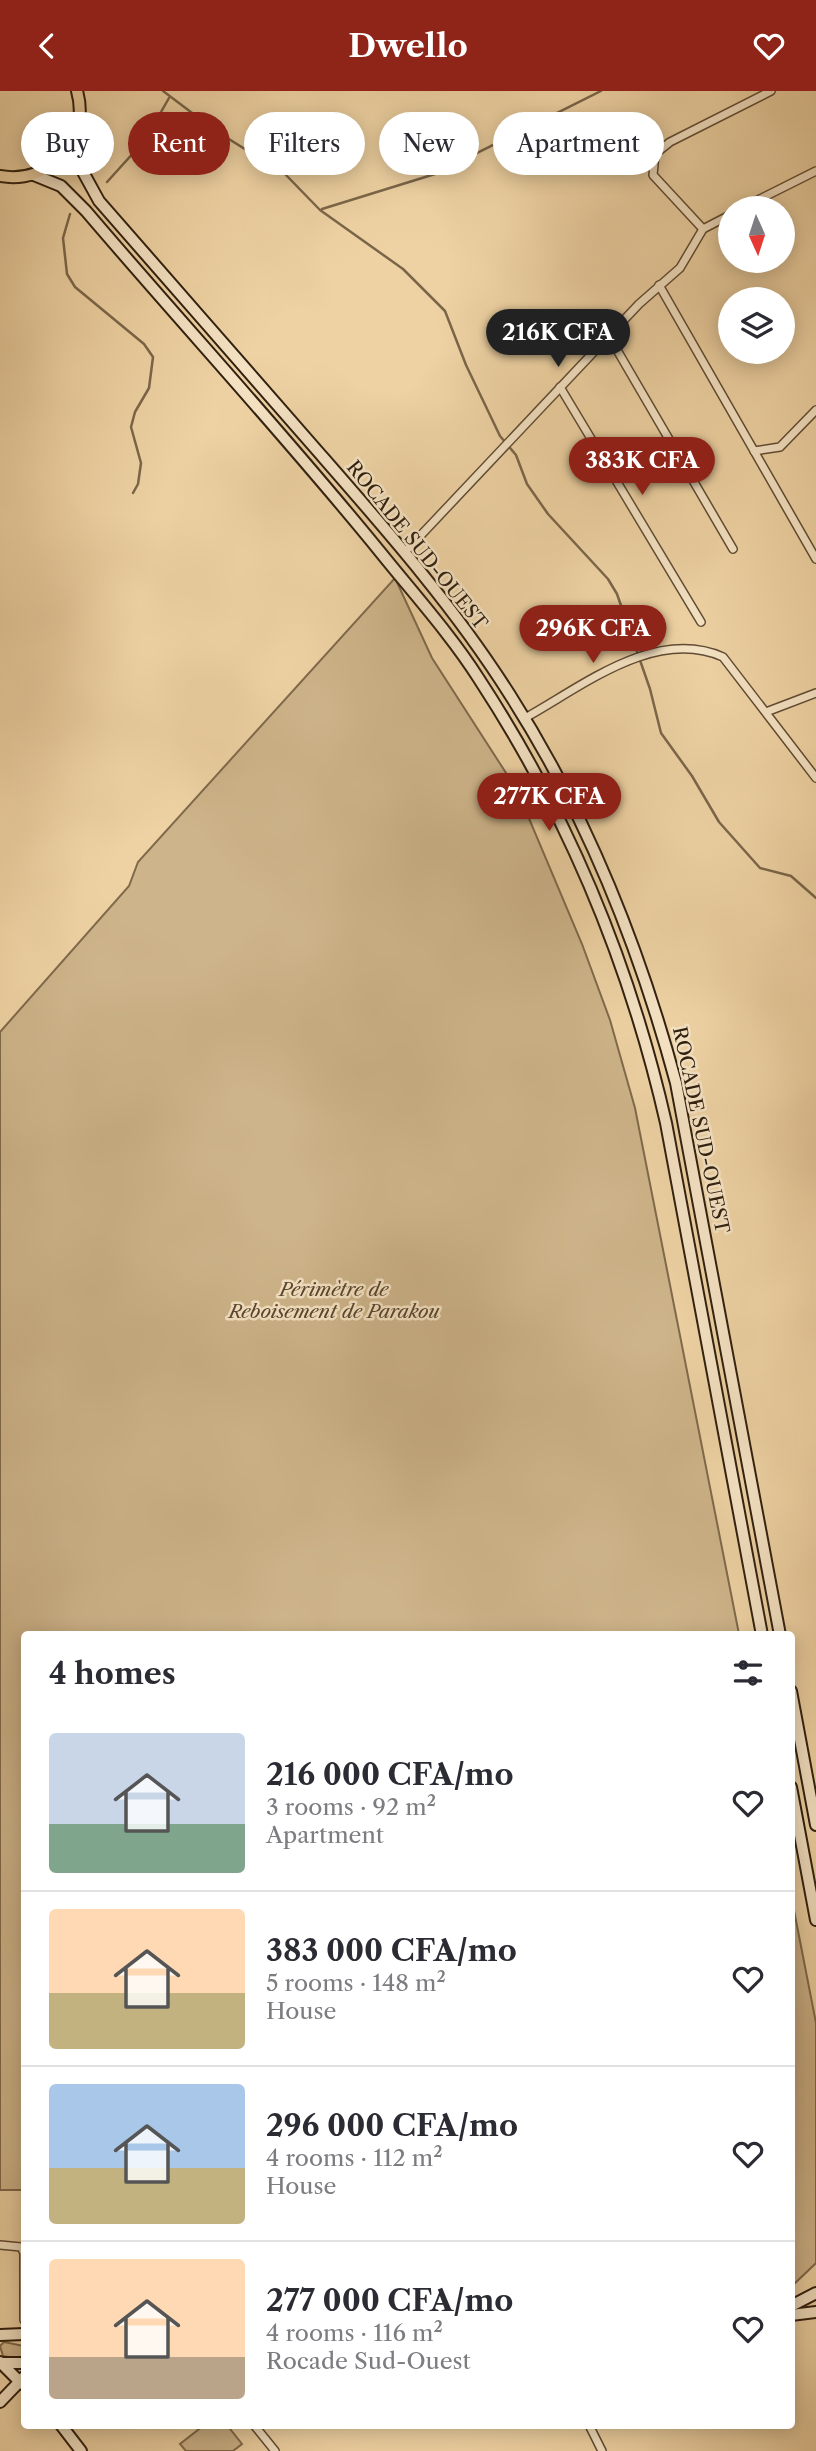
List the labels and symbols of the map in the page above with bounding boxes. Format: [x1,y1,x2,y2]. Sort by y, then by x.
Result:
north arrow [718,196,794,273]
pin: 216K CFA [486,309,630,369]
pin: 383K CFA [570,437,714,497]
street label: ROCADE SUD-OUEST [342,456,493,635]
pin: 296K CFA [521,605,665,665]
pin: 277K CFA [477,773,621,833]
street label: ROCADE SUD-OUEST [668,1025,734,1236]
park label: Périmètre de Reboisement de Parakou [227,1278,440,1323]

